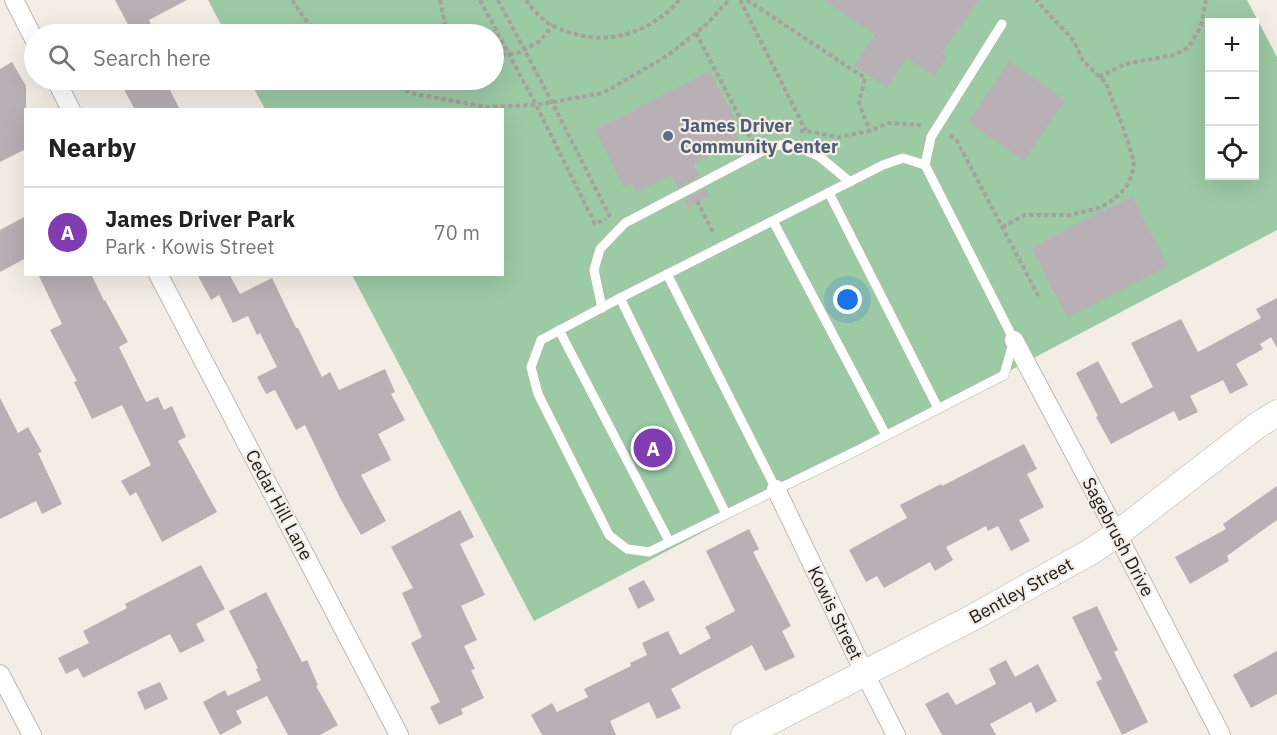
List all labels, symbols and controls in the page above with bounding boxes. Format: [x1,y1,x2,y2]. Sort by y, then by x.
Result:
map controls [1205,18,1259,180]
button: + [1205,18,1259,72]
search box [24,24,504,90]
icon: search [45,41,78,74]
text: Search here [93,43,211,72]
button: − [1205,72,1259,126]
place label: James Driver Community Center [680,114,838,158]
button: locate [1205,126,1259,180]
marker: James Driver Community Center [661,129,675,143]
text: Nearby [48,130,136,164]
text: James Driver Park [105,204,295,233]
text: A [61,219,74,246]
text: 70 m [434,219,480,246]
text: Park · Kowis Street [105,233,274,260]
your location [833,285,862,314]
pin: A [634,426,672,470]
street label: Cedar Hill Lane [241,446,318,564]
street label: Sagebrush Drive [1077,473,1160,600]
street label: Bentley Street [965,553,1077,629]
street label: Kowis Street [803,562,868,664]

